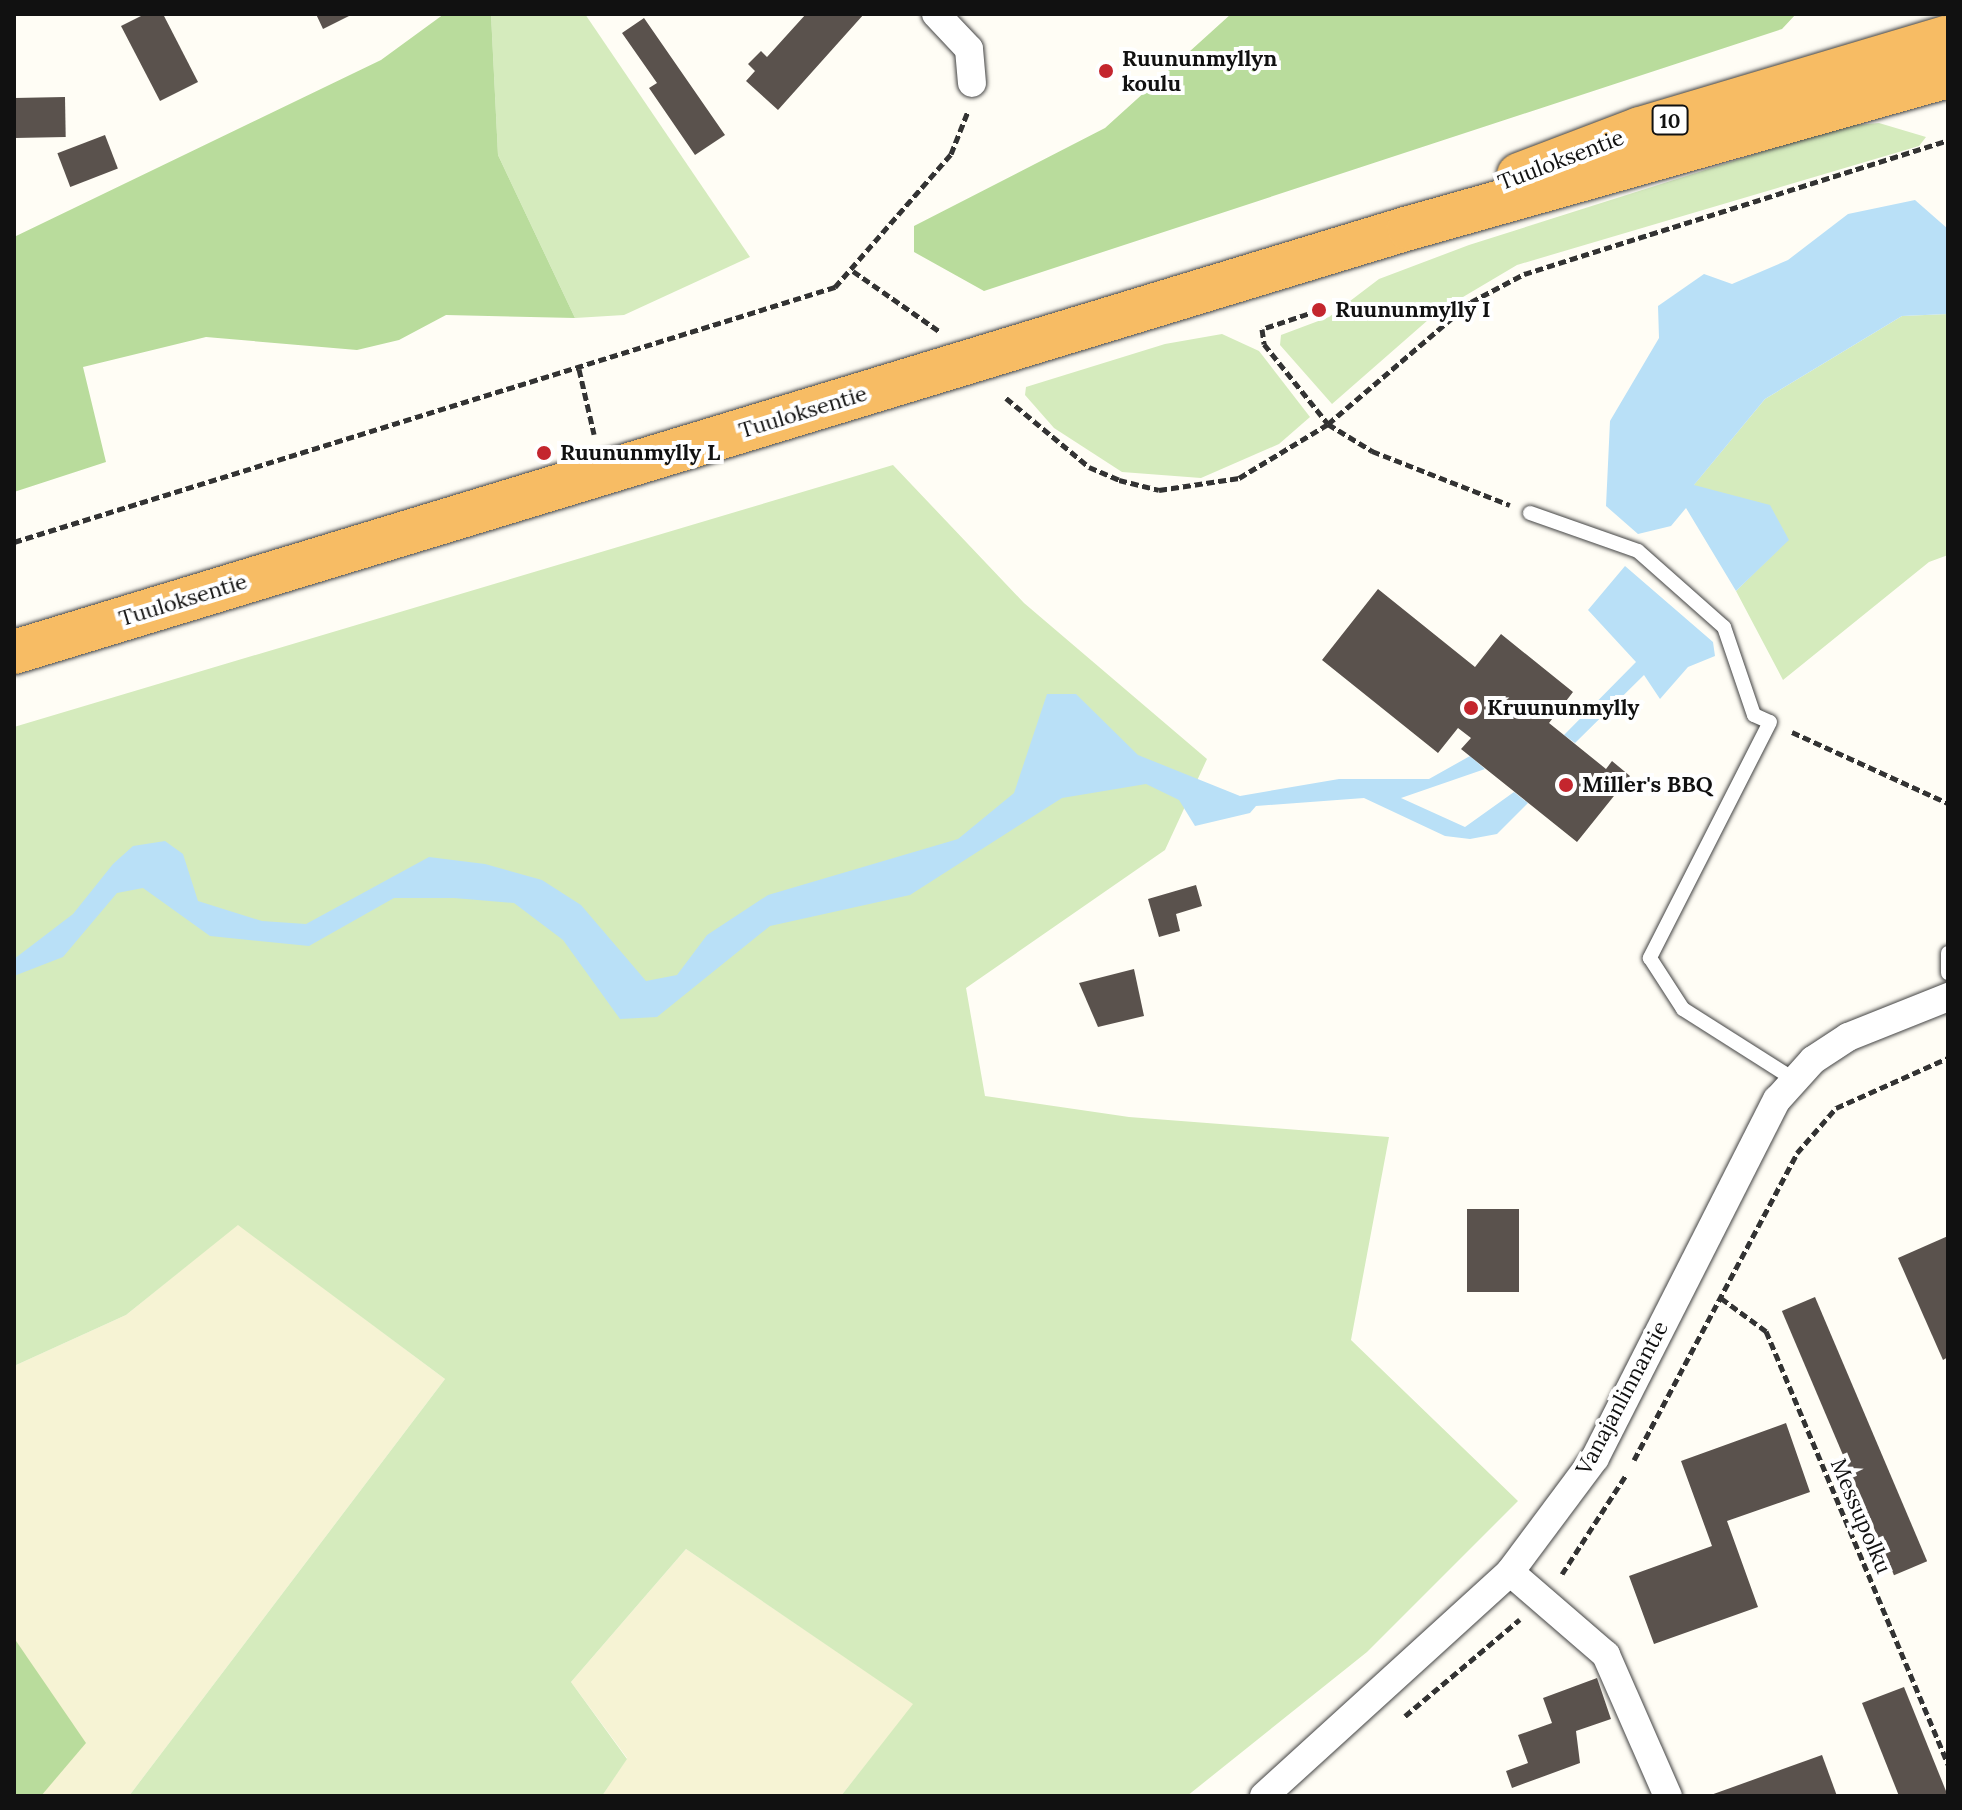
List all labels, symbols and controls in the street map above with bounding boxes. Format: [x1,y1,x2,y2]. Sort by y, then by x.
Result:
place label: Ruununmyllyn koulu [1122,45,1277,96]
marker: Ruununmyllyn koulu [1097,62,1115,80]
road number: 10 [1650,104,1690,136]
street label: Tuuloksentie [1494,124,1628,196]
place label: Ruununmylly I [1335,297,1491,323]
marker: Ruununmylly I [1310,301,1328,319]
street label: Tuuloksentie [736,380,870,444]
place label: Ruununmylly L [560,440,720,466]
marker: Ruununmylly L [535,444,553,462]
street label: Tuuloksentie [116,568,250,632]
place label: Kruununmylly [1487,695,1639,721]
marker: Kruununmylly [1462,699,1480,717]
place label: Miller's BBQ [1582,772,1713,798]
marker: Miller's BBQ [1557,776,1575,794]
street label: Vanajanlinnantie [1570,1317,1674,1479]
street label: Messupolku [1825,1455,1897,1577]

